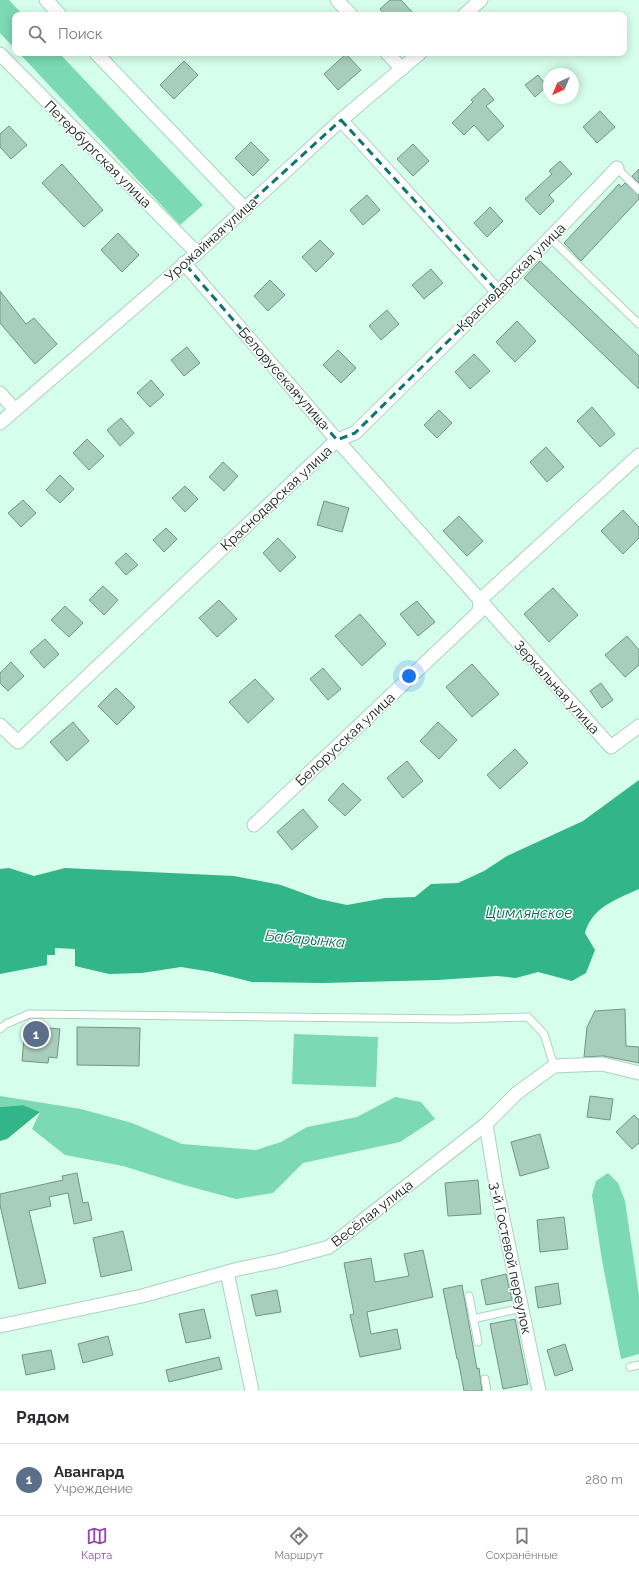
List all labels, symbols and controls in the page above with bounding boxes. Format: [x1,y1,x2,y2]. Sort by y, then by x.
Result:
search box [12,12,627,56]
icon: search [26,23,48,45]
text: Поиск [58,25,103,43]
north arrow [543,68,579,104]
street label: Петербургская улица [41,97,155,211]
street label: Урожайная улица [162,193,260,285]
street label: Краснодарская улица [454,220,568,334]
street label: Белорусская улица [235,324,333,432]
street label: Краснодарская улица [217,442,335,554]
street label: Зеркальная улица [511,637,603,737]
your location [399,666,419,686]
street label: Белорусская улица [292,689,398,789]
water label: Цимлянское [485,904,573,922]
water label: Бабарынка [264,927,346,951]
pin: 1 [23,1019,49,1049]
street label: Весёлая улица [328,1176,416,1250]
street label: 3-й Гостевой переулок [487,1180,535,1336]
text: Рядом [16,1407,69,1427]
text: Авангард [54,1463,124,1481]
text: 1 [26,1472,32,1487]
text: 280 m [585,1472,623,1487]
text: Учреждение [54,1481,133,1496]
tab: Карта [81,1525,112,1562]
tab: Маршрут [274,1525,323,1562]
tab: Сохранённые [486,1525,558,1562]

